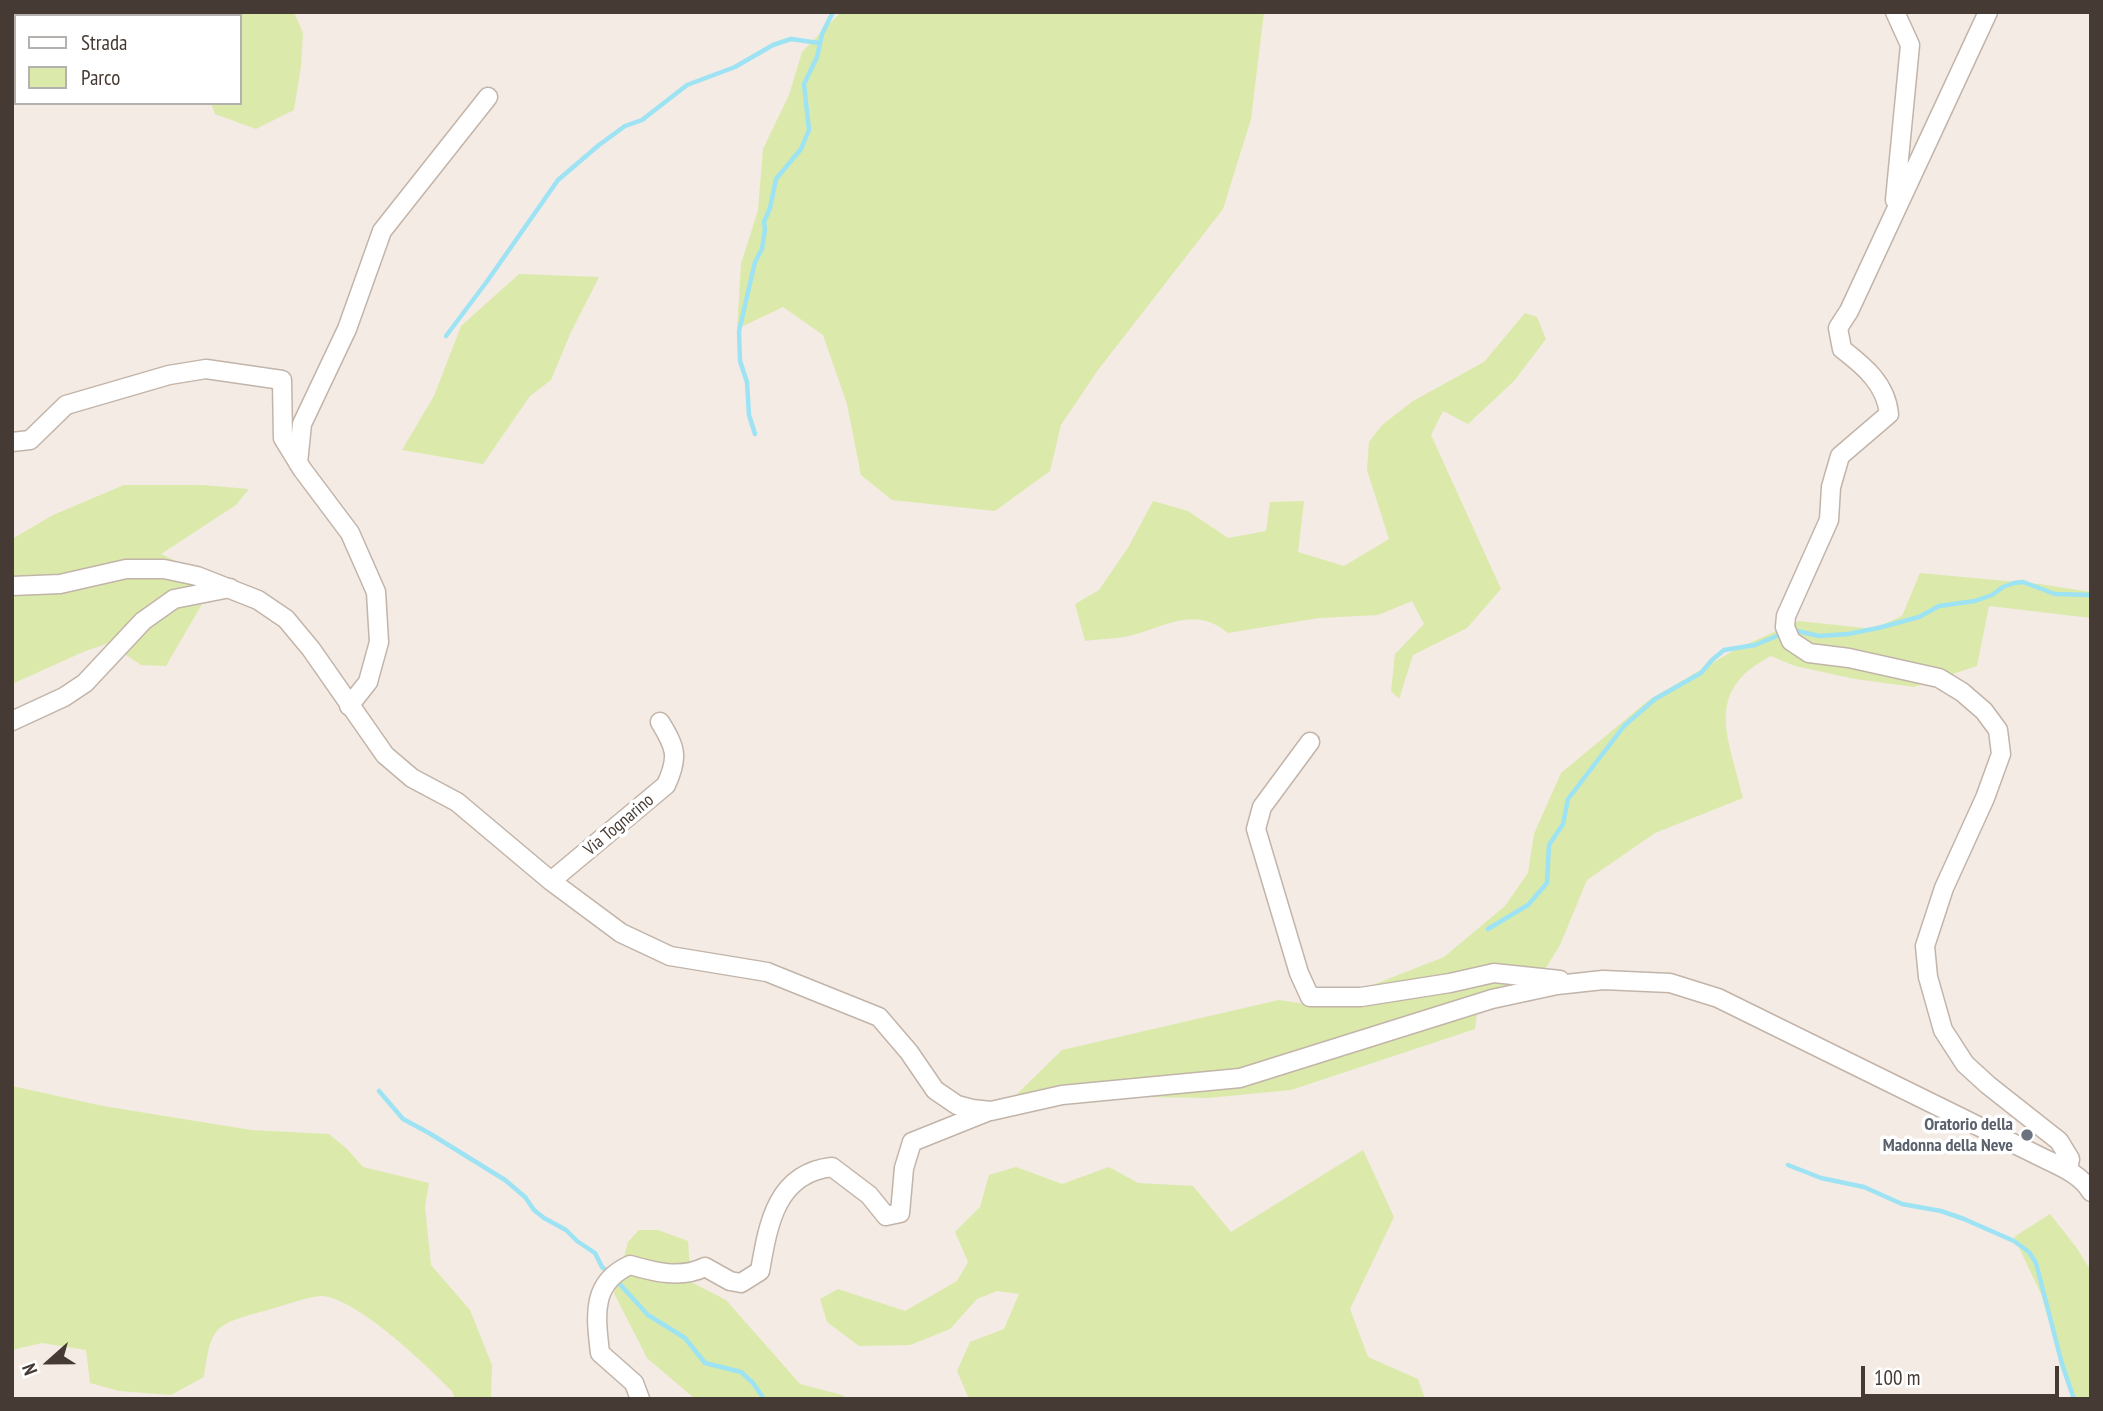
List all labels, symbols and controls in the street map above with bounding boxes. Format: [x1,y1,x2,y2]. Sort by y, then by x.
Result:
legend [14,14,242,105]
text: Strada [81,29,127,56]
text: Parco [81,64,120,91]
street label: Via Tognarino [580,790,658,860]
place label: Oratorio della Madonna della Neve [1883,1114,2013,1156]
marker: Oratorio della Madonna della Neve [2019,1127,2035,1143]
north arrow [14,1327,84,1397]
scale bar [1865,1352,2063,1396]
text: N [16,1360,42,1379]
text: 100 m [1874,1364,1920,1391]

